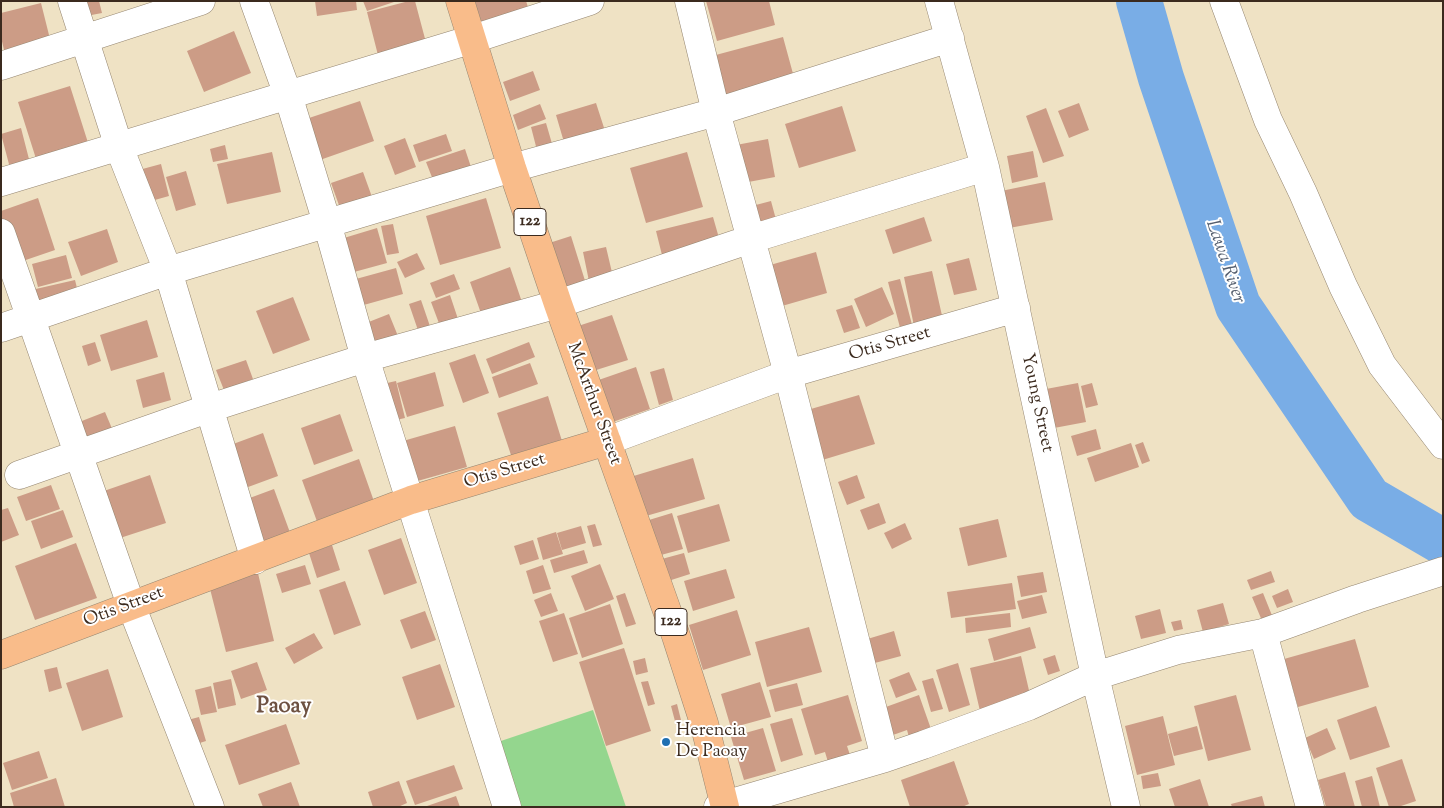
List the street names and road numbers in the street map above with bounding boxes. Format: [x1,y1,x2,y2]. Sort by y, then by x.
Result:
road number: 122 [514,208,546,236]
street label: Otis Street [847,323,933,367]
street label: McArthur Street [561,340,625,468]
street label: Young Street [1015,351,1057,455]
street label: Otis Street [462,449,548,495]
street label: Otis Street [81,583,167,633]
road number: 122 [655,608,687,636]

